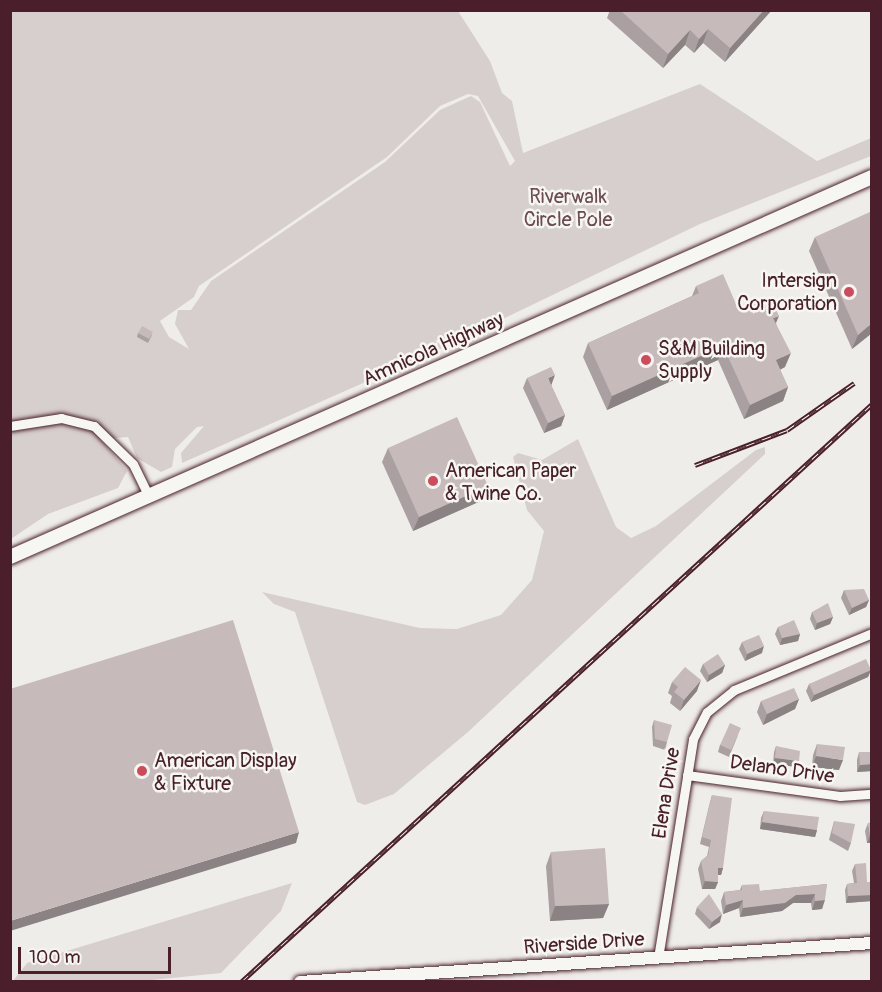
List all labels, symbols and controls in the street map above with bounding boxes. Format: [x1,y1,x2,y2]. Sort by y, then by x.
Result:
park label: Riverwalk Circle Pole [524,184,612,231]
place label: Intersign Corporation [737,268,837,315]
marker: Intersign Corporation [842,285,856,299]
street label: Amnicola Highway [359,307,507,391]
place label: S&M Building Supply [658,336,765,383]
marker: S&M Building Supply [639,353,653,367]
place label: American Paper & Twine Co. [445,458,576,505]
marker: American Paper & Twine Co. [426,474,440,488]
street label: Elena Drive [647,746,685,840]
place label: American Display & Fixture [154,748,296,795]
street label: Delano Drive [728,750,836,788]
marker: American Display & Fixture [135,764,149,778]
street label: Riverside Drive [523,927,645,959]
scale bar [21,935,174,973]
text: 100 m [29,946,81,969]

